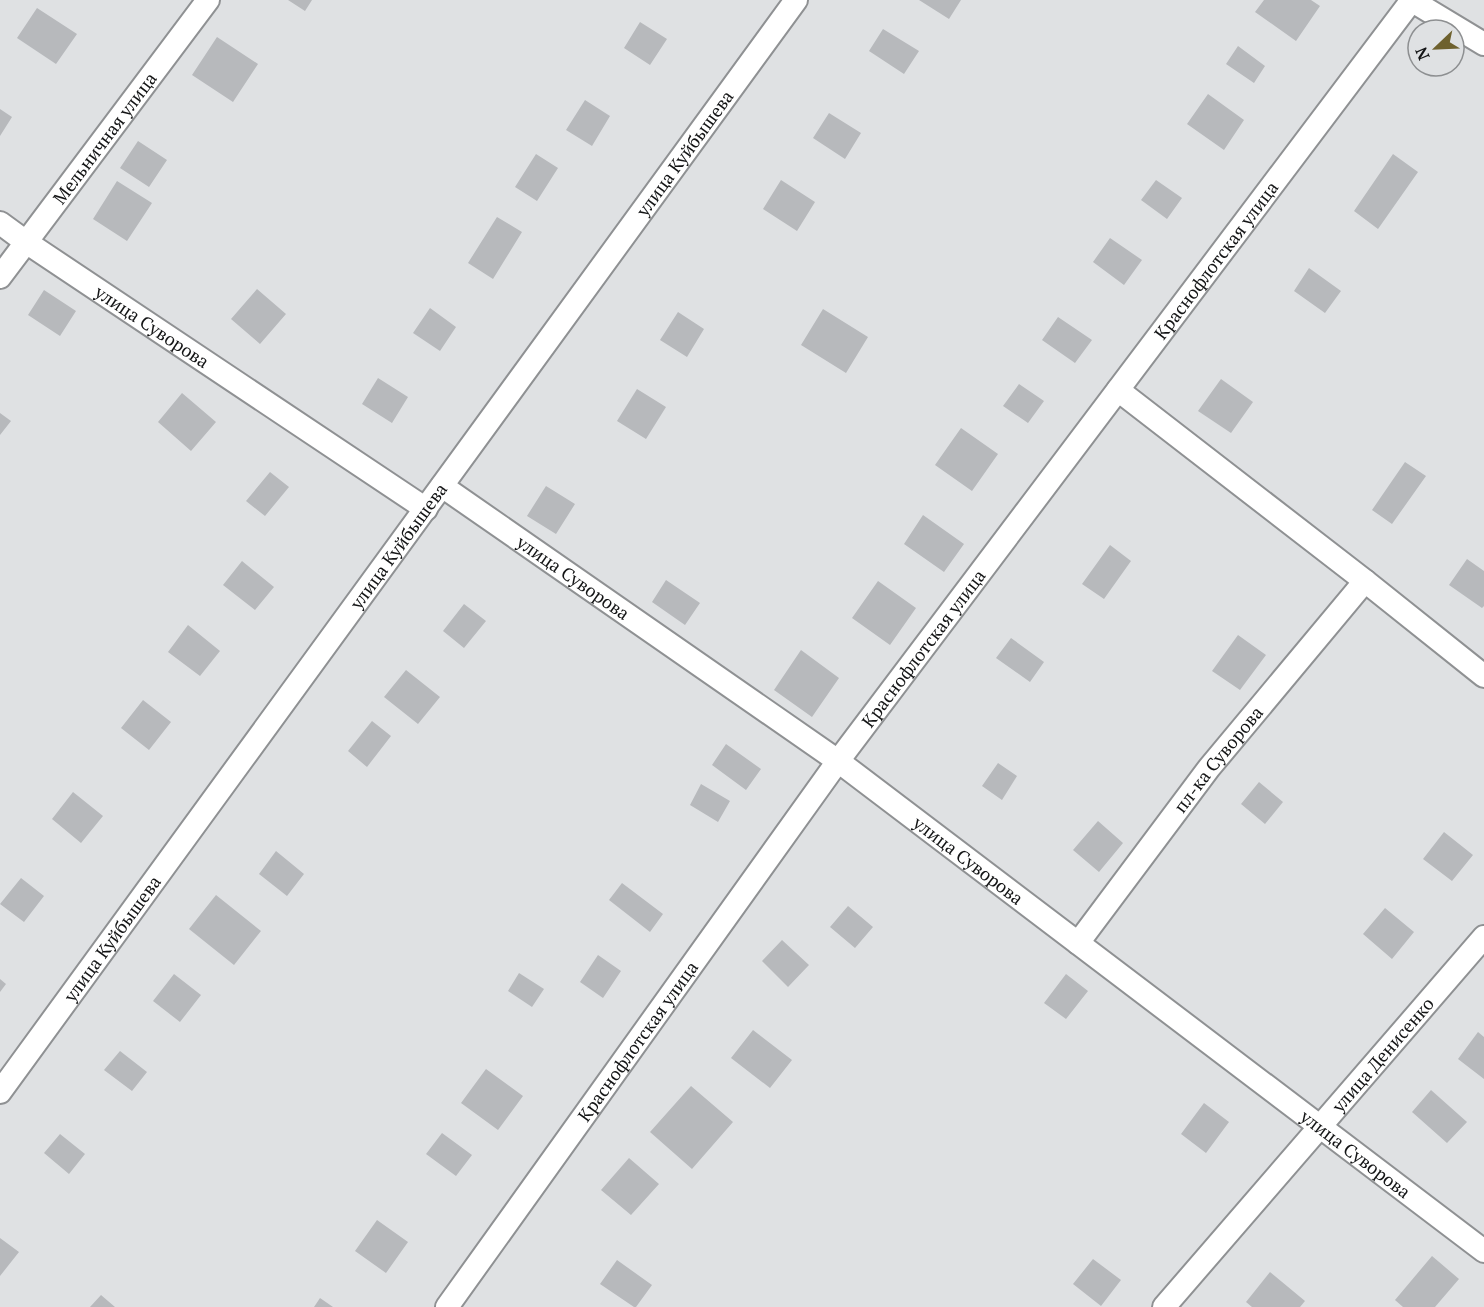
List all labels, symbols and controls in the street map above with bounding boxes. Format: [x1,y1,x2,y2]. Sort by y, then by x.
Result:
north arrow [1406,18,1466,78]
text: N [1410,44,1435,64]
street label: Мельничная улица [47,67,162,209]
street label: улица Куйбышева [630,85,739,222]
street label: Краснофлотская улица [1148,176,1283,344]
street label: улица Суворова [90,279,214,373]
street label: улица Куйбышева [344,478,452,614]
street label: улица Суворова [511,529,635,625]
street label: Краснофлотская улица [856,564,991,732]
street label: пл-ка Суворова [1168,701,1268,817]
street label: улица Суворова [908,810,1029,910]
street label: улица Куйбышева [57,871,166,1007]
street label: Краснофлотская улица [572,956,703,1126]
street label: улица Денисенко [1325,992,1439,1118]
street label: улица Суворова [1295,1104,1416,1203]

